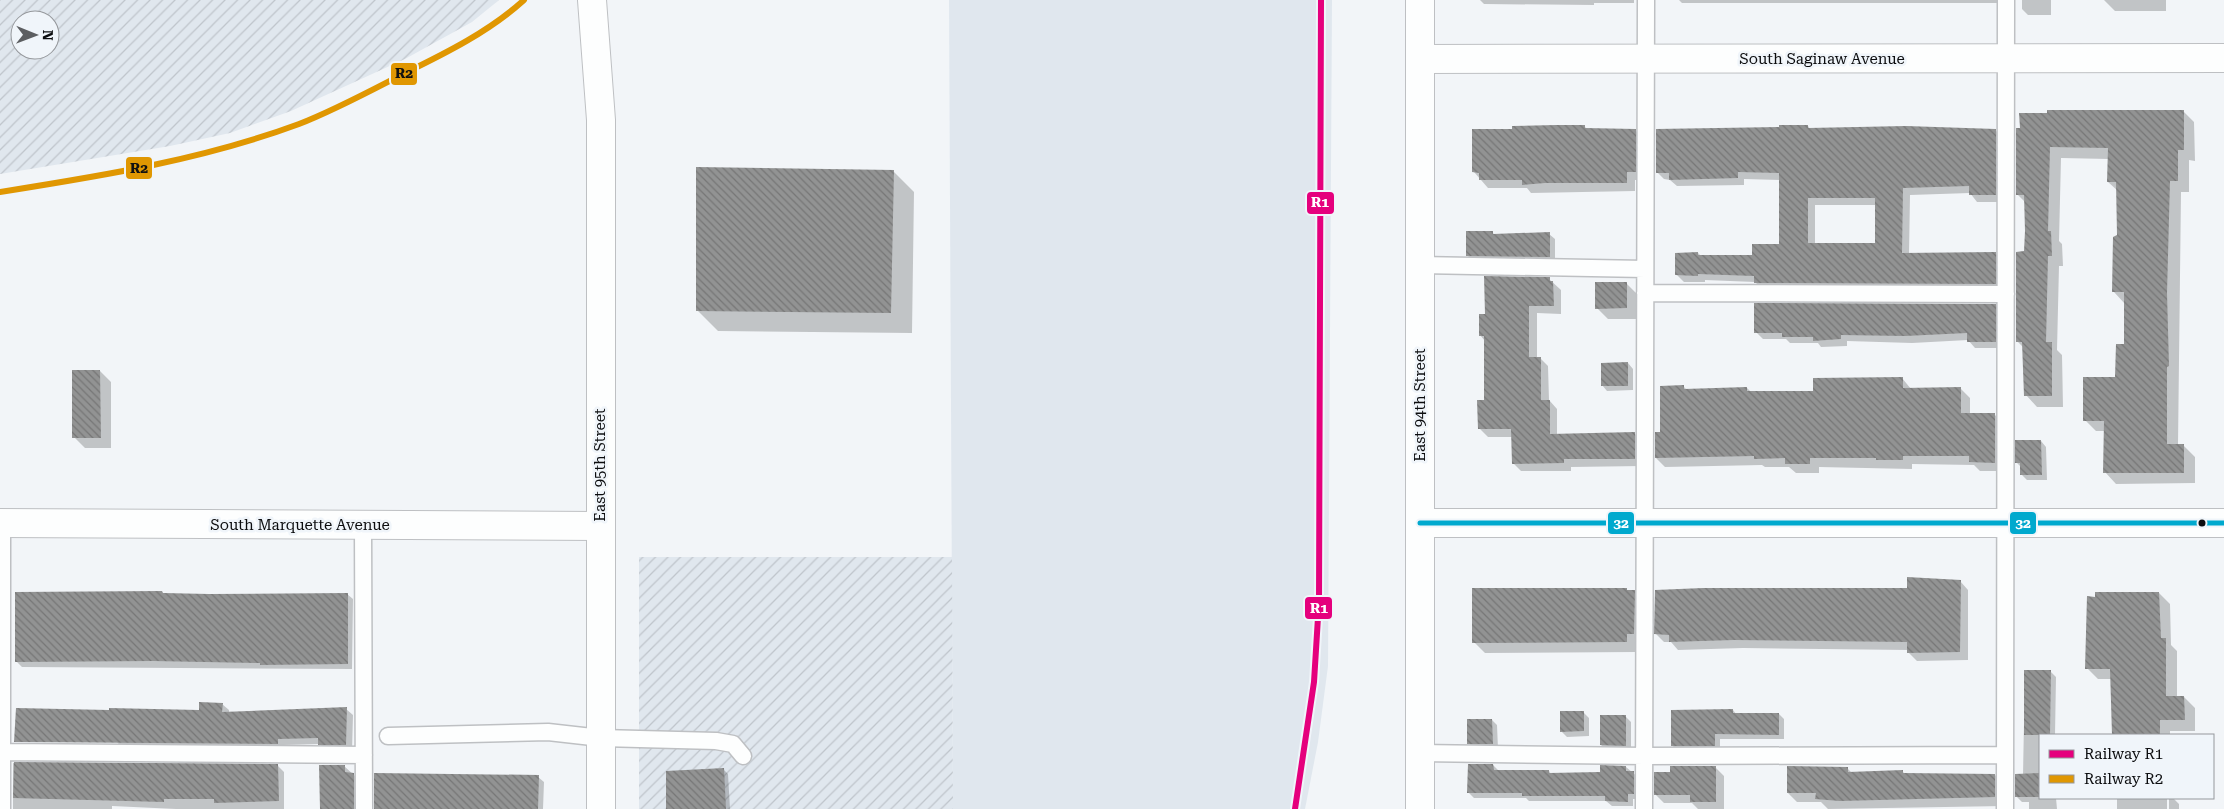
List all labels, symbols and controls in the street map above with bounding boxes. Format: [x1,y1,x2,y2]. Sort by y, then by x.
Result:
north arrow [10,10,60,60]
text: N [40,30,56,41]
street label: South Saginaw Avenue [1739,50,1905,68]
line badge: R2 [390,62,418,86]
text: R2 [395,65,413,81]
line badge: R2 [125,156,153,180]
text: R2 [130,160,148,176]
line badge: R1 [1306,191,1335,215]
text: R1 [1311,194,1329,210]
street label: East 94th Street [1411,348,1429,462]
street label: East 95th Street [591,408,609,522]
line badge: 32 [1607,511,1635,535]
line badge: 32 [2009,511,2037,535]
text: 32 [1613,515,1629,531]
text: 32 [2015,515,2031,531]
street label: South Marquette Avenue [210,516,390,534]
unlabelled marker [2197,518,2207,528]
line badge: R1 [1304,596,1333,620]
text: R1 [1310,600,1328,616]
legend [2039,734,2214,799]
text: Railway R1 [2084,745,2163,763]
text: Railway R2 [2084,770,2163,788]

